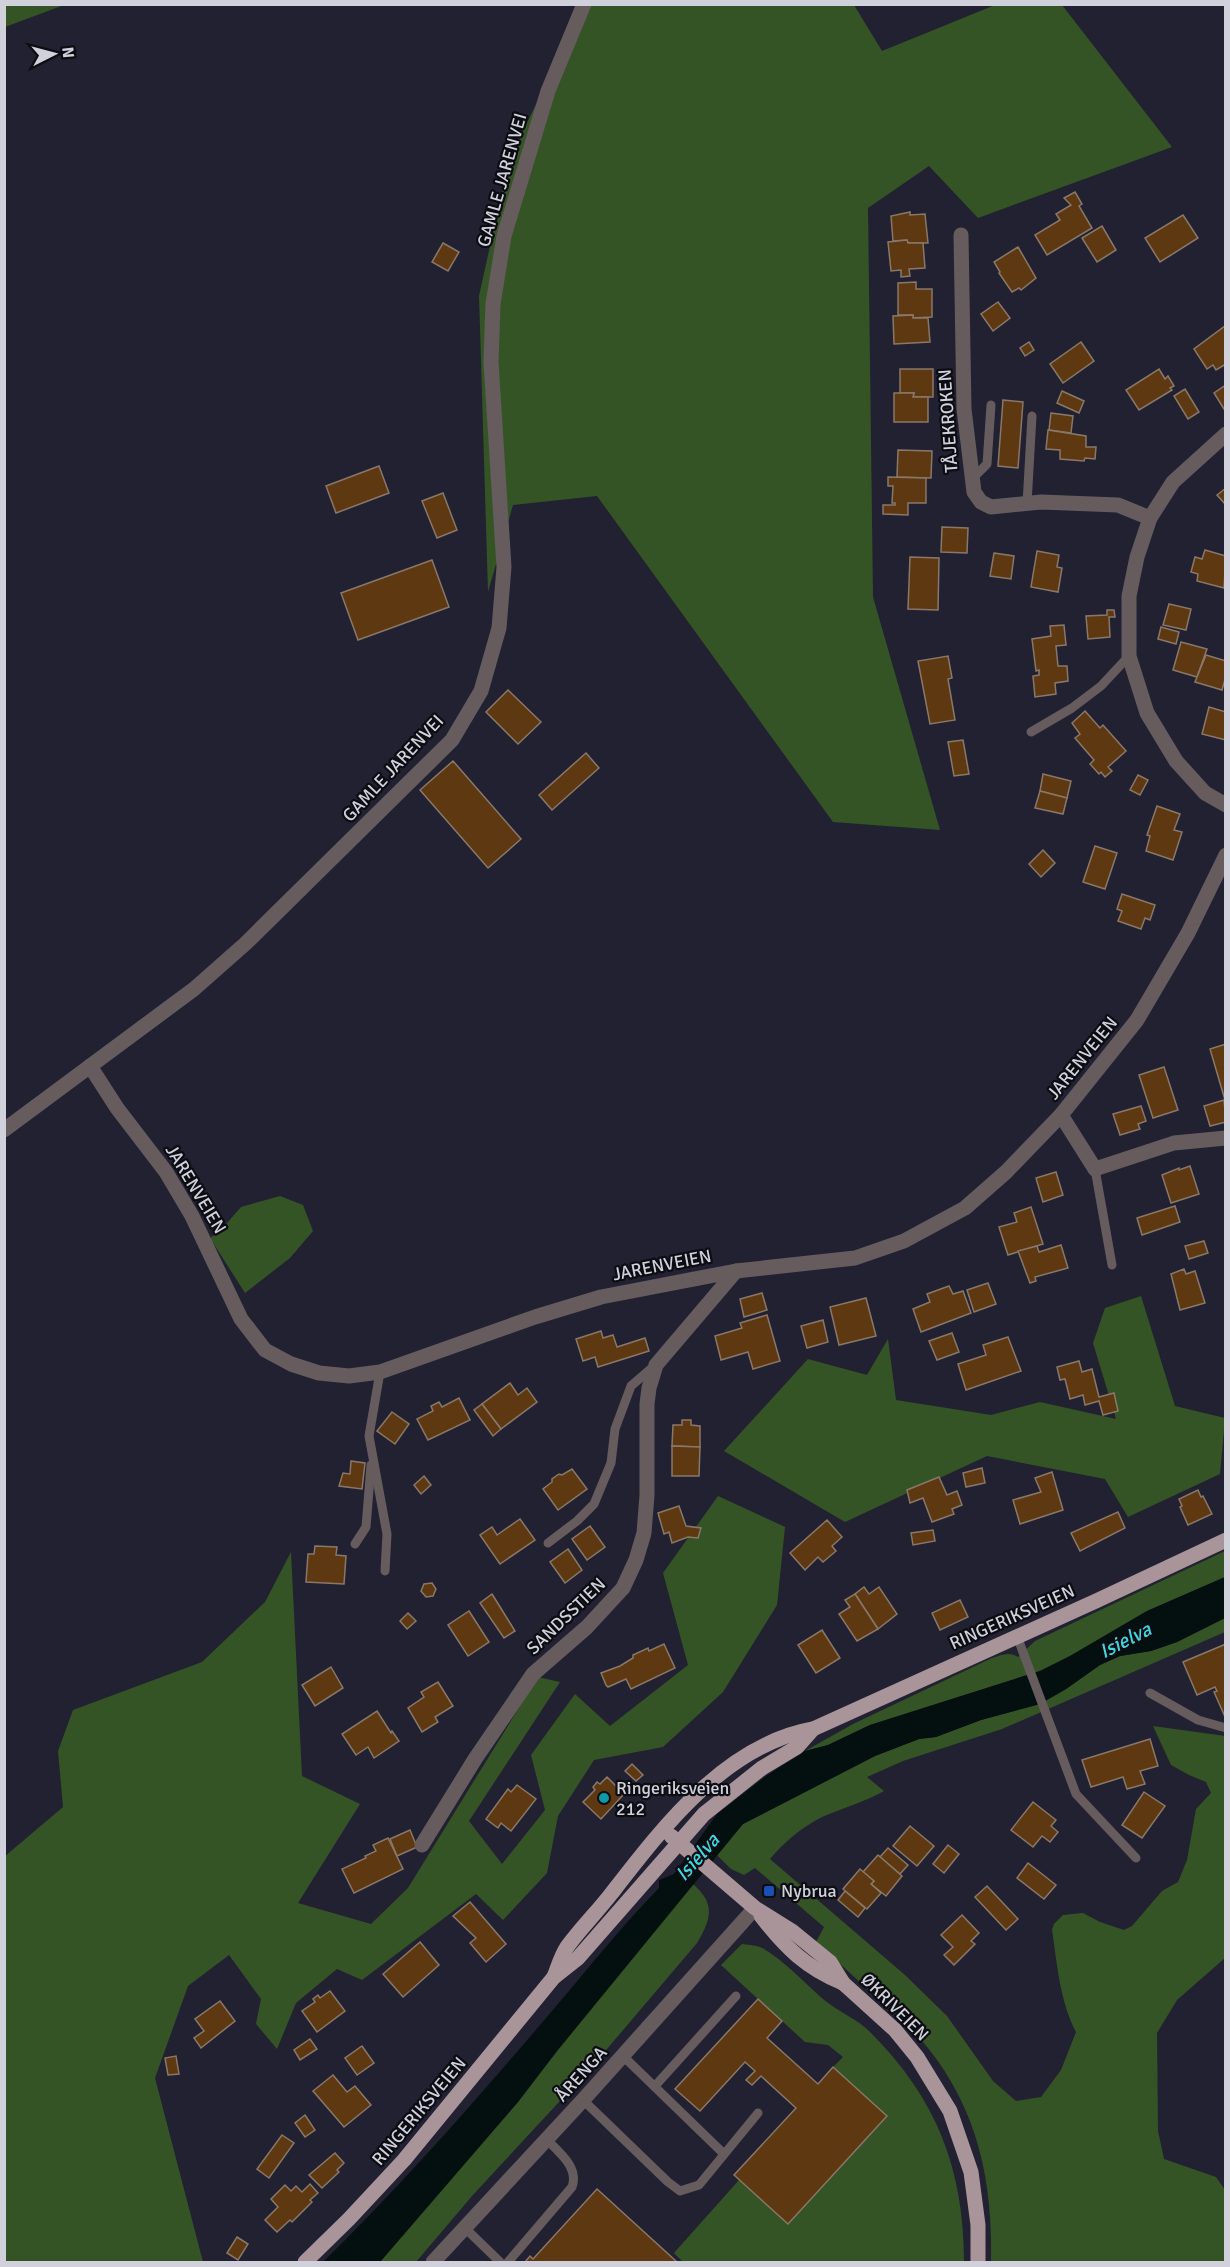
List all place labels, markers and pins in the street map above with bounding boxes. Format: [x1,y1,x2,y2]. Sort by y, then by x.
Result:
place label: Ringeriksveien 212 [616,1777,729,1820]
marker: Ringeriksveien 212 [597,1791,611,1805]
place label: Nybrua [781,1880,837,1902]
marker: Nybrua [762,1884,776,1898]

